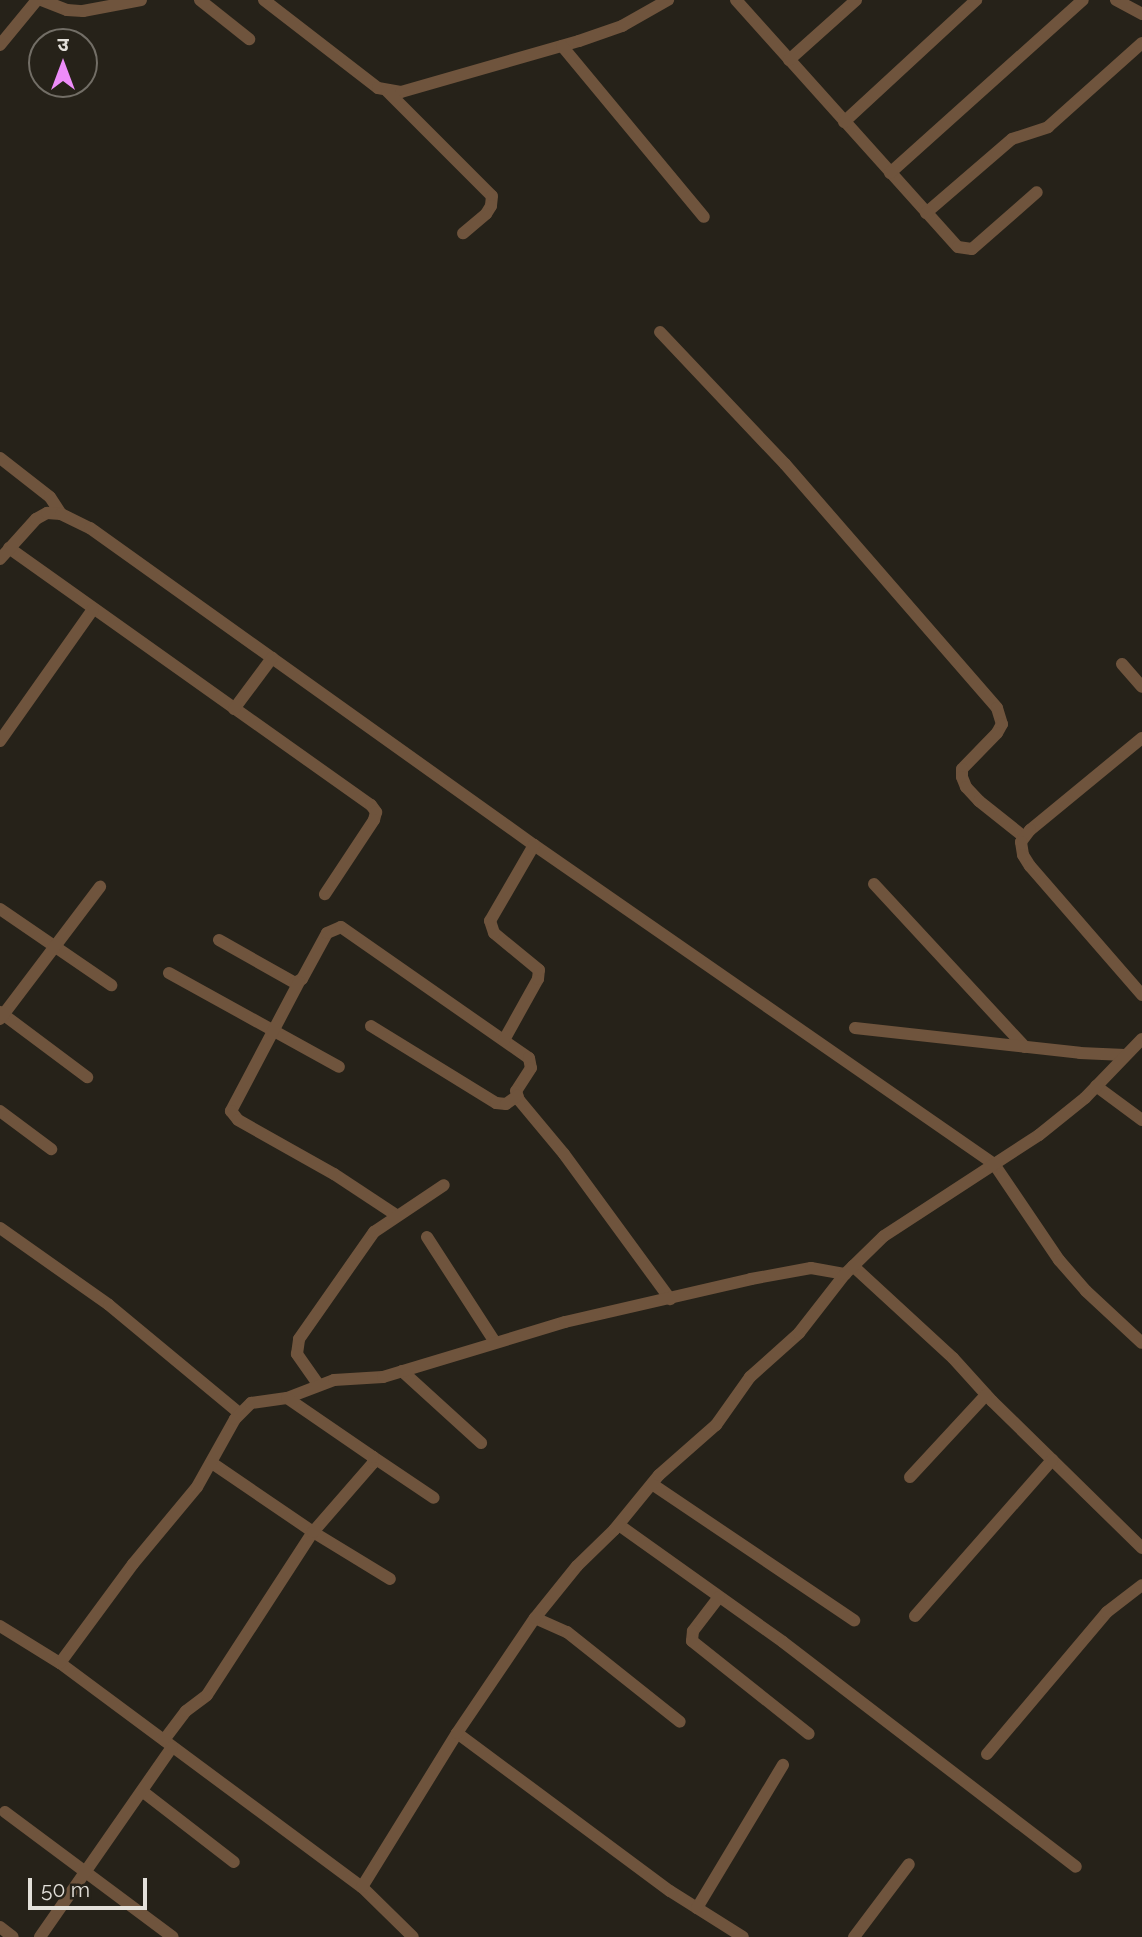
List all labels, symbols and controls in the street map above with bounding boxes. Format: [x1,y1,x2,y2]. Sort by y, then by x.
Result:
north arrow [28,28,98,98]
text: उ [57,33,69,55]
scale bar [32,1864,150,1908]
text: 50 m [41,1877,90,1902]

